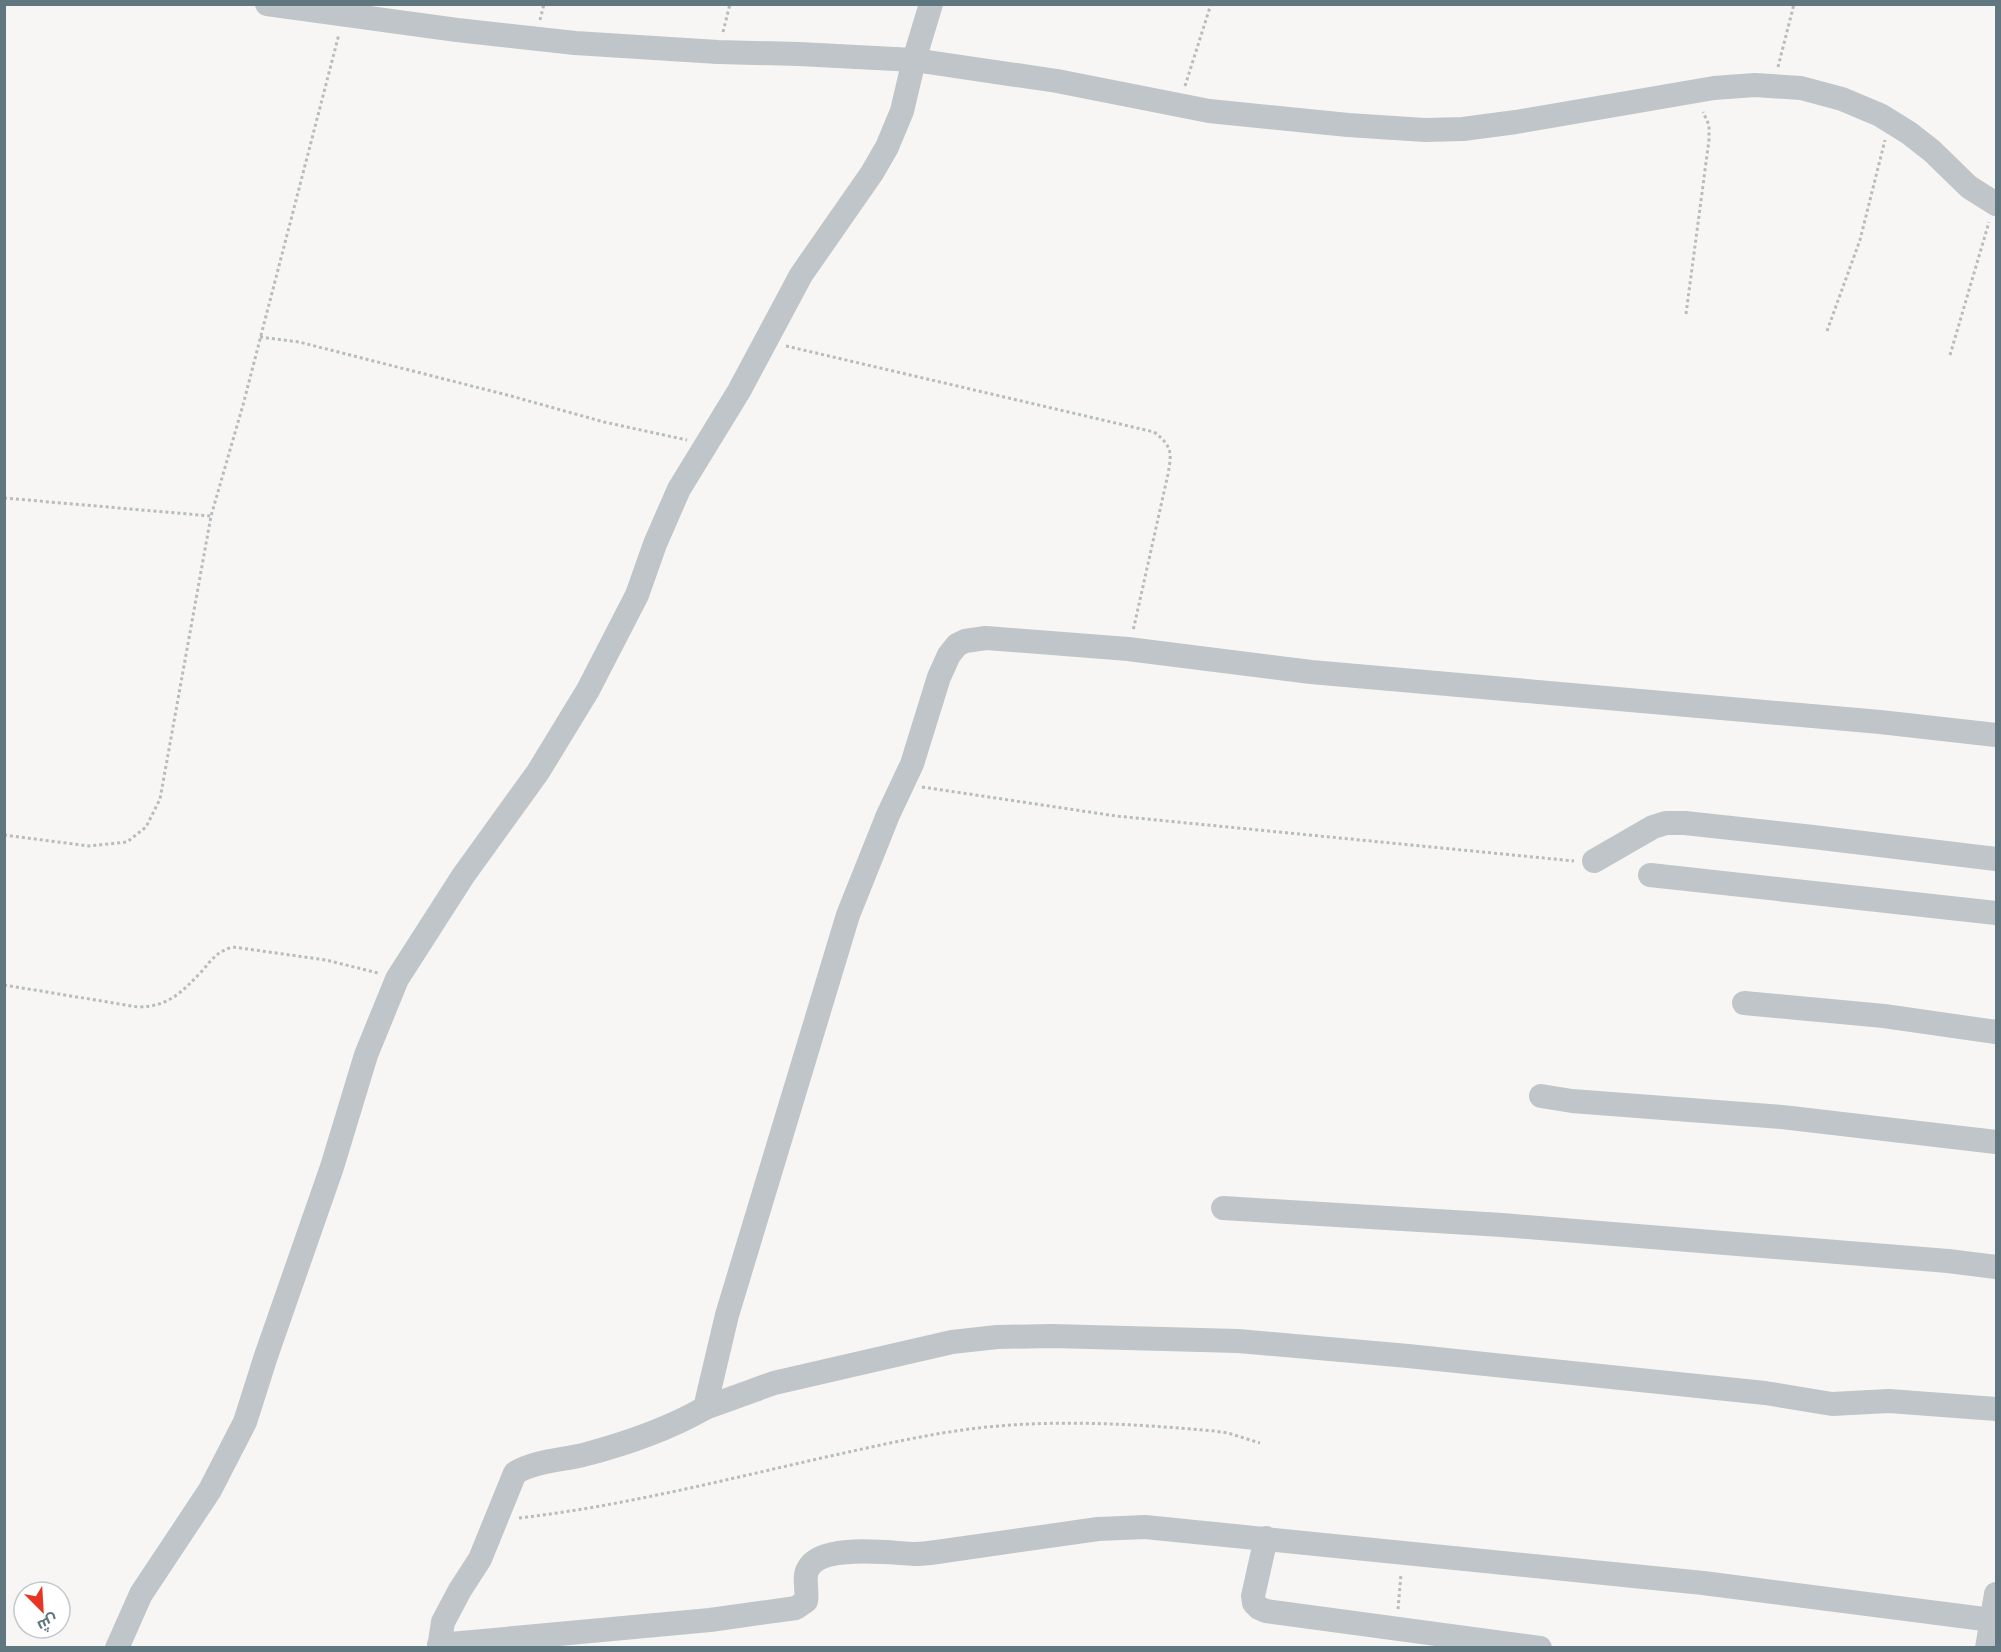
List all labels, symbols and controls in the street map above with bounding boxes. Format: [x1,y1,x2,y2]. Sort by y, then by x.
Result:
north arrow [12,1580,72,1640]
text: ش [35,1610,61,1635]

